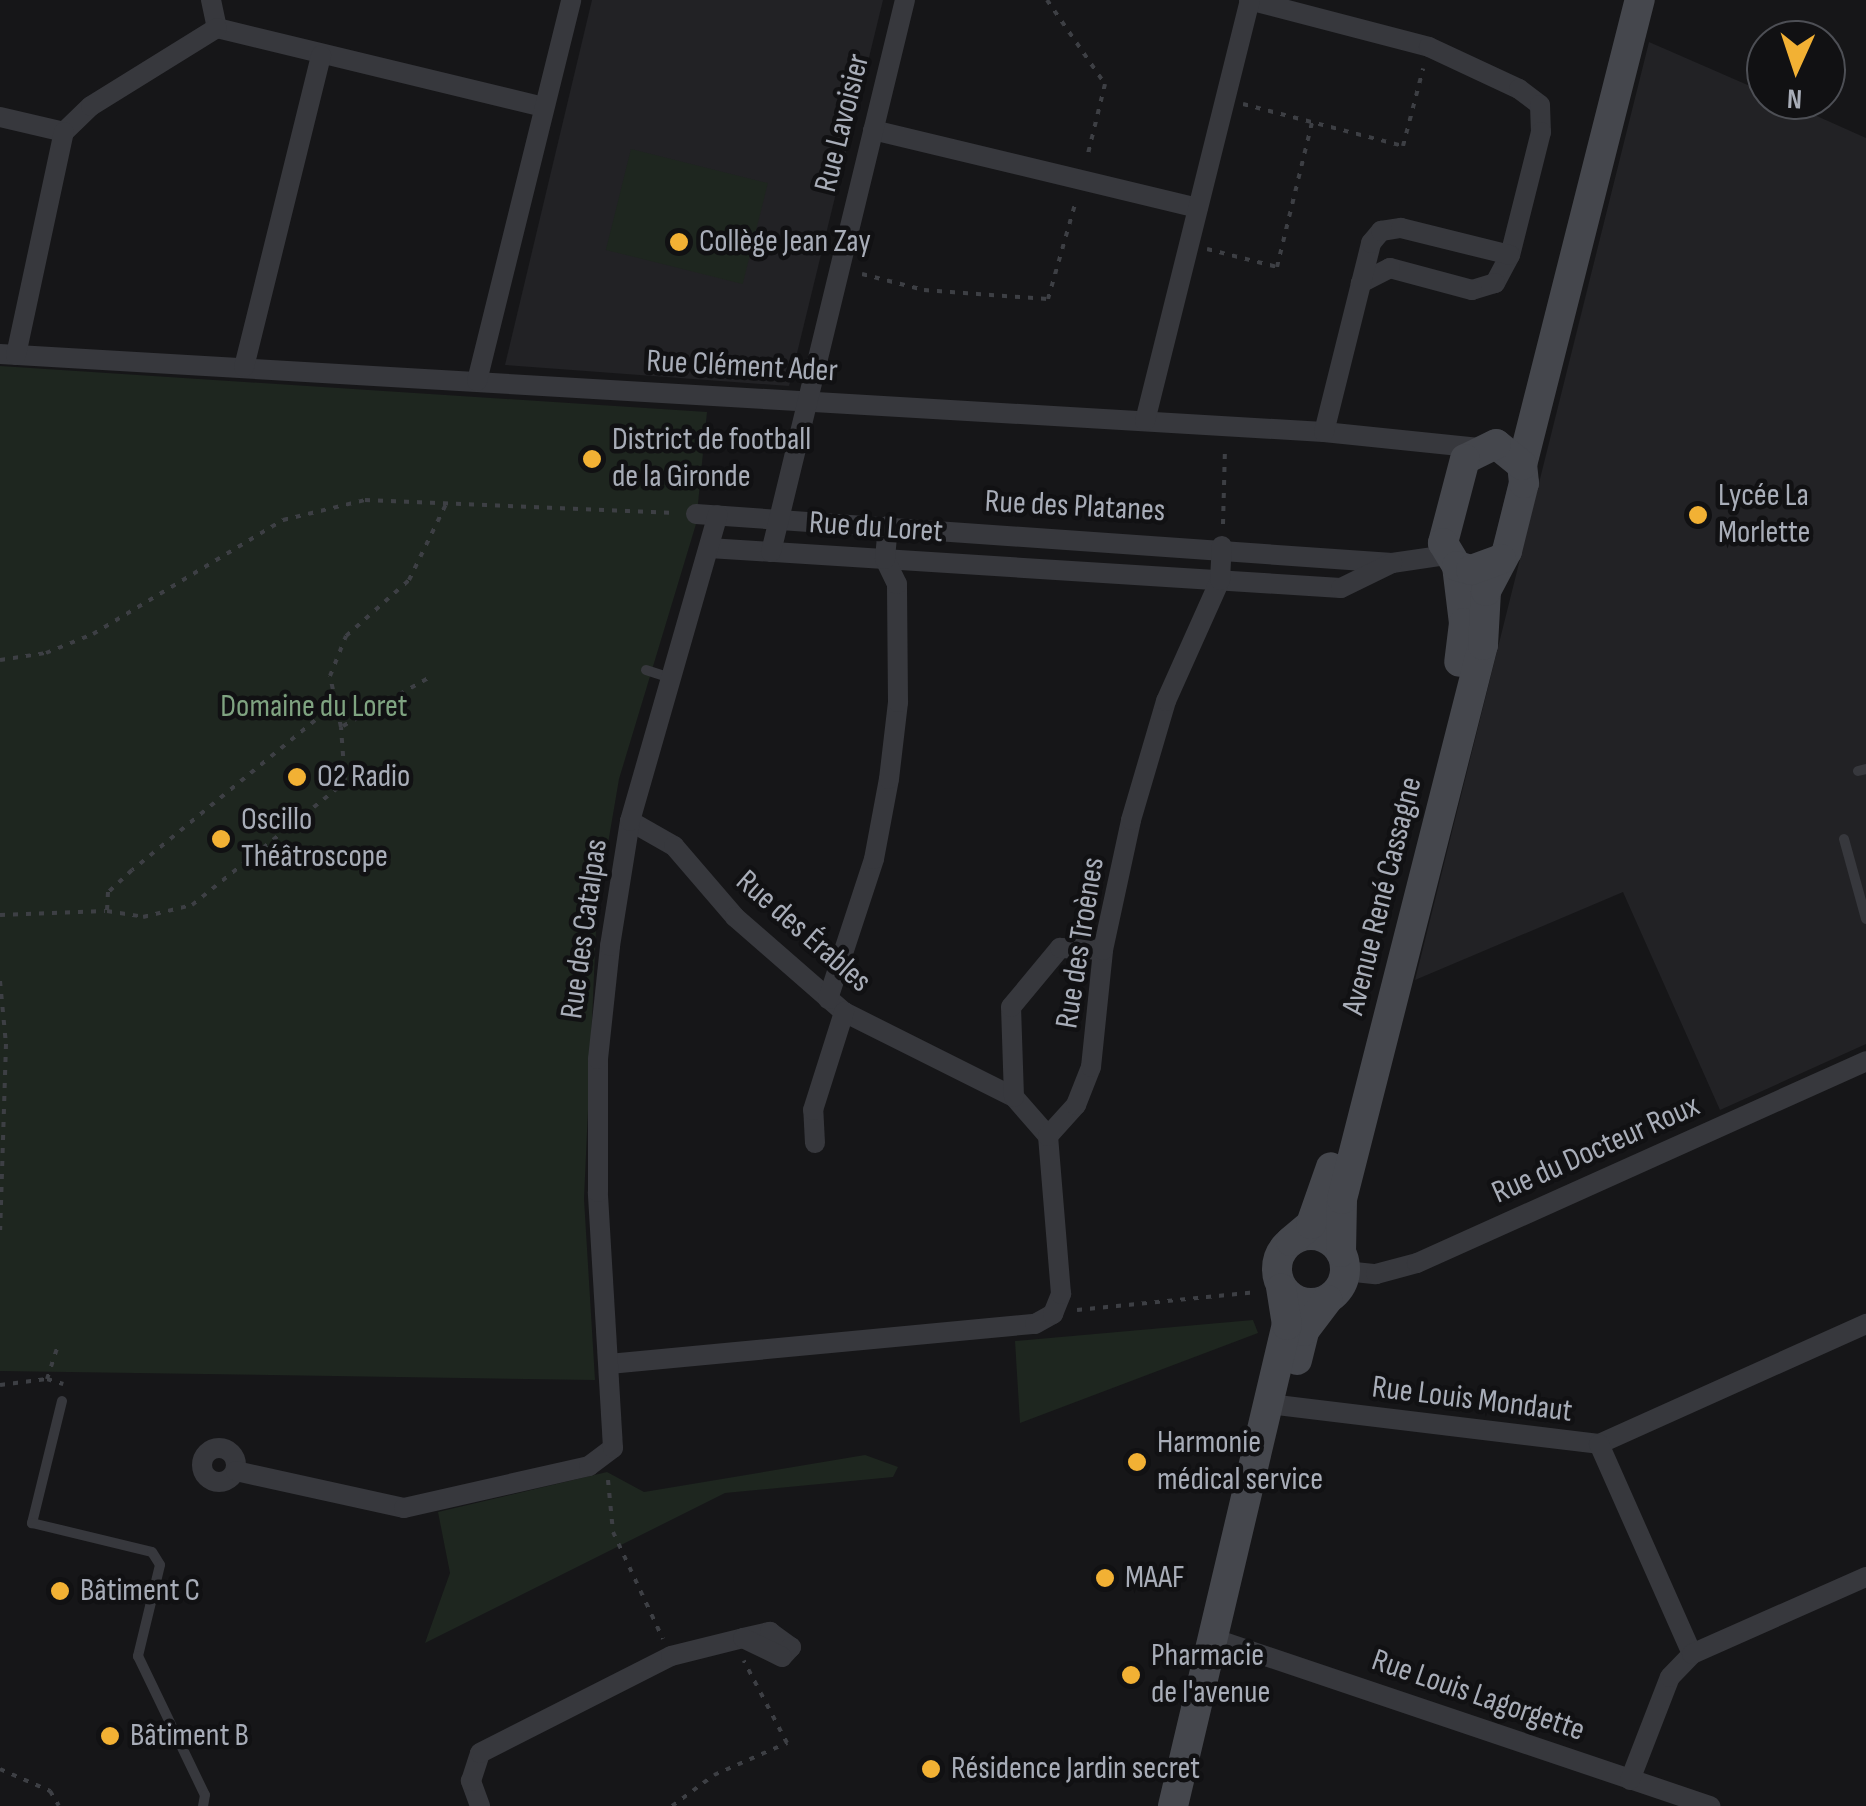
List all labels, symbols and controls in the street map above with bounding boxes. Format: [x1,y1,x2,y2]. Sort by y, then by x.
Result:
north arrow [1746,20,1846,120]
street label: Rue Lavoisier [807,50,879,196]
text: N [1786,82,1803,115]
place label: Collège Jean Zay [699,223,871,261]
marker: Collège Jean Zay [668,231,690,253]
street label: Rue Clément Ader [645,343,839,391]
place label: District de football de la Gironde [612,422,811,497]
marker: District de football de la Gironde [581,448,603,470]
place label: Lycée La Morlette [1718,478,1810,553]
street label: Rue des Platanes [984,483,1166,531]
street label: Rue du Loret [808,504,944,552]
marker: Lycée La Morlette [1687,504,1709,526]
park label: Domaine du Loret [220,688,408,726]
place label: O2 Radio [317,758,410,796]
marker: O2 Radio [286,766,308,788]
street label: Avenue René Cassagne [1335,773,1431,1019]
place label: Oscillo Théâtroscope [241,802,388,877]
marker: Oscillo Théâtroscope [210,828,232,850]
street label: Rue des Catalpas [553,837,617,1021]
street label: Rue des Troènes [1049,855,1113,1031]
street label: Rue des Érables [728,863,878,1001]
street label: Rue du Docteur Roux [1487,1087,1705,1213]
street label: Rue Louis Mondaut [1370,1369,1574,1431]
place label: Harmonie médical service [1157,1425,1323,1500]
marker: Harmonie médical service [1126,1451,1148,1473]
place label: MAAF [1125,1559,1184,1597]
marker: MAAF [1094,1567,1116,1589]
place label: Bâtiment C [80,1572,200,1610]
marker: Bâtiment C [49,1580,71,1602]
place label: Pharmacie de l'avenue [1151,1638,1270,1713]
street label: Rue Louis Lagorgette [1366,1642,1590,1750]
marker: Pharmacie de l'avenue [1120,1664,1142,1686]
place label: Bâtiment B [130,1717,249,1755]
marker: Bâtiment B [99,1725,121,1747]
place label: Résidence Jardin secret [951,1750,1200,1788]
marker: Résidence Jardin secret [920,1758,942,1780]

